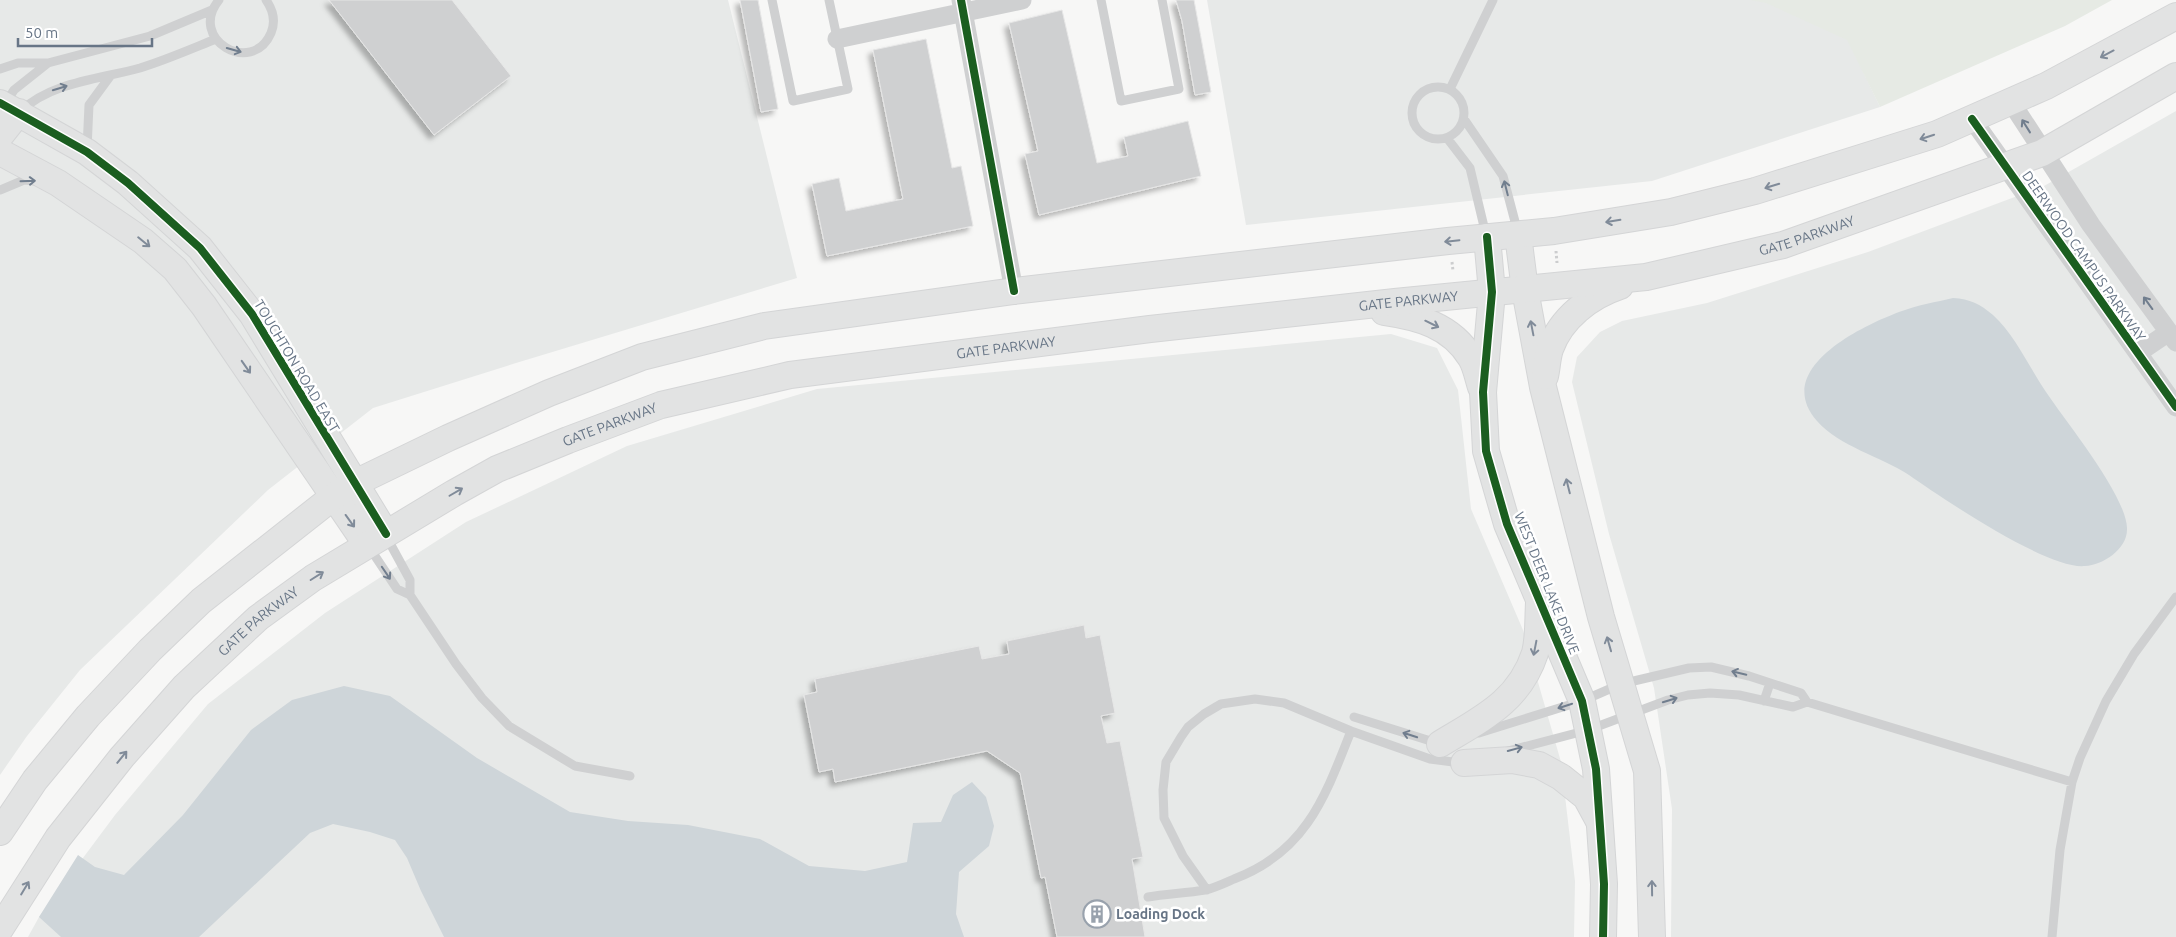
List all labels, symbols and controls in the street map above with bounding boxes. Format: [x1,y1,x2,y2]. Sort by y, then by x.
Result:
scale bar [18,15,151,47]
text: 50 m [25,24,58,41]
one-way arrow [226,46,242,56]
one-way arrow [2100,50,2115,59]
one-way arrow [52,83,68,93]
one-way arrow [2020,119,2030,133]
one-way arrow [1919,133,1935,143]
street label: DEERWOOD CAMPUS PARKWAY [2019,168,2149,344]
one-way arrow [20,176,36,186]
one-way arrow [1501,181,1510,197]
one-way arrow [1764,182,1780,192]
street label: GATE PARKWAY [1757,212,1857,258]
one-way arrow [1606,217,1622,227]
one-way arrow [137,236,150,247]
one-way arrow [1444,236,1460,246]
street label: GATE PARKWAY [1358,288,1459,314]
one-way arrow [2142,296,2153,310]
street label: TOUCHTON ROAD EAST [251,297,343,435]
one-way arrow [1424,320,1439,329]
one-way arrow [1527,321,1536,337]
street label: GATE PARKWAY [955,333,1057,362]
one-way arrow [241,360,251,374]
street label: GATE PARKWAY [560,399,659,449]
one-way arrow [1563,479,1573,495]
one-way arrow [449,487,464,497]
street label: WEST DEER LAKE DRIVE [1511,510,1583,656]
one-way arrow [345,514,355,528]
one-way arrow [381,566,391,580]
one-way arrow [309,570,323,580]
street label: GATE PARKWAY [215,583,302,659]
one-way arrow [1604,636,1614,652]
one-way arrow [1529,640,1539,656]
one-way arrow [1731,668,1747,677]
one-way arrow [1661,694,1677,704]
one-way arrow [1558,702,1574,711]
one-way arrow [1402,729,1418,739]
one-way arrow [1507,744,1523,753]
one-way arrow [116,751,127,764]
one-way arrow [21,881,31,895]
one-way arrow [1647,881,1657,897]
building icon: Loading Dock [1082,899,1112,929]
place label: Loading Dock [1116,906,1205,922]

